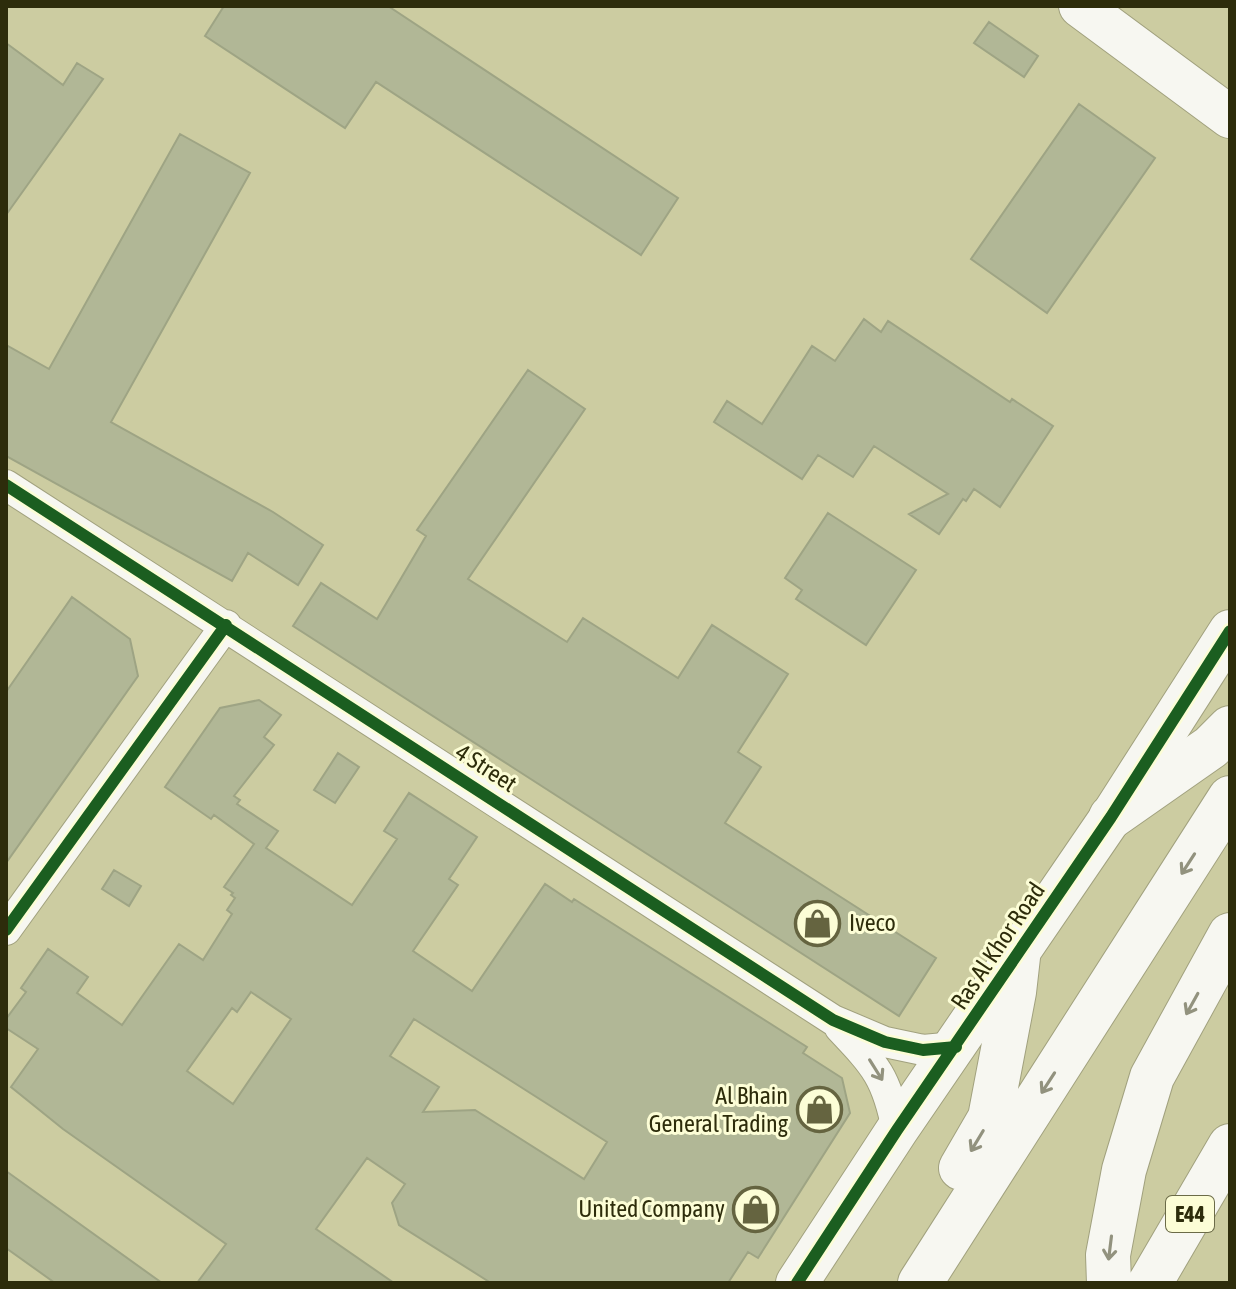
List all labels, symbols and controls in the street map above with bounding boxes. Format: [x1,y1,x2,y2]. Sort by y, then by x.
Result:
street label: 4 Street [451,738,522,797]
one-way arrow [1180,852,1196,875]
street label: Ras Al Khor Road [945,877,1050,1014]
shop icon: Iveco [794,899,842,947]
place label: Iveco [849,909,896,936]
one-way arrow [1184,992,1200,1015]
one-way arrow [868,1058,884,1081]
one-way arrow [1040,1071,1056,1094]
place label: Al Bhain General Trading [649,1082,789,1137]
shop icon: Al Bhain General Trading [795,1086,843,1134]
one-way arrow [969,1129,985,1152]
shop icon: United Company [732,1185,780,1233]
place label: United Company [578,1195,725,1222]
road number: E44 [1166,1196,1214,1232]
one-way arrow [1102,1235,1117,1260]

